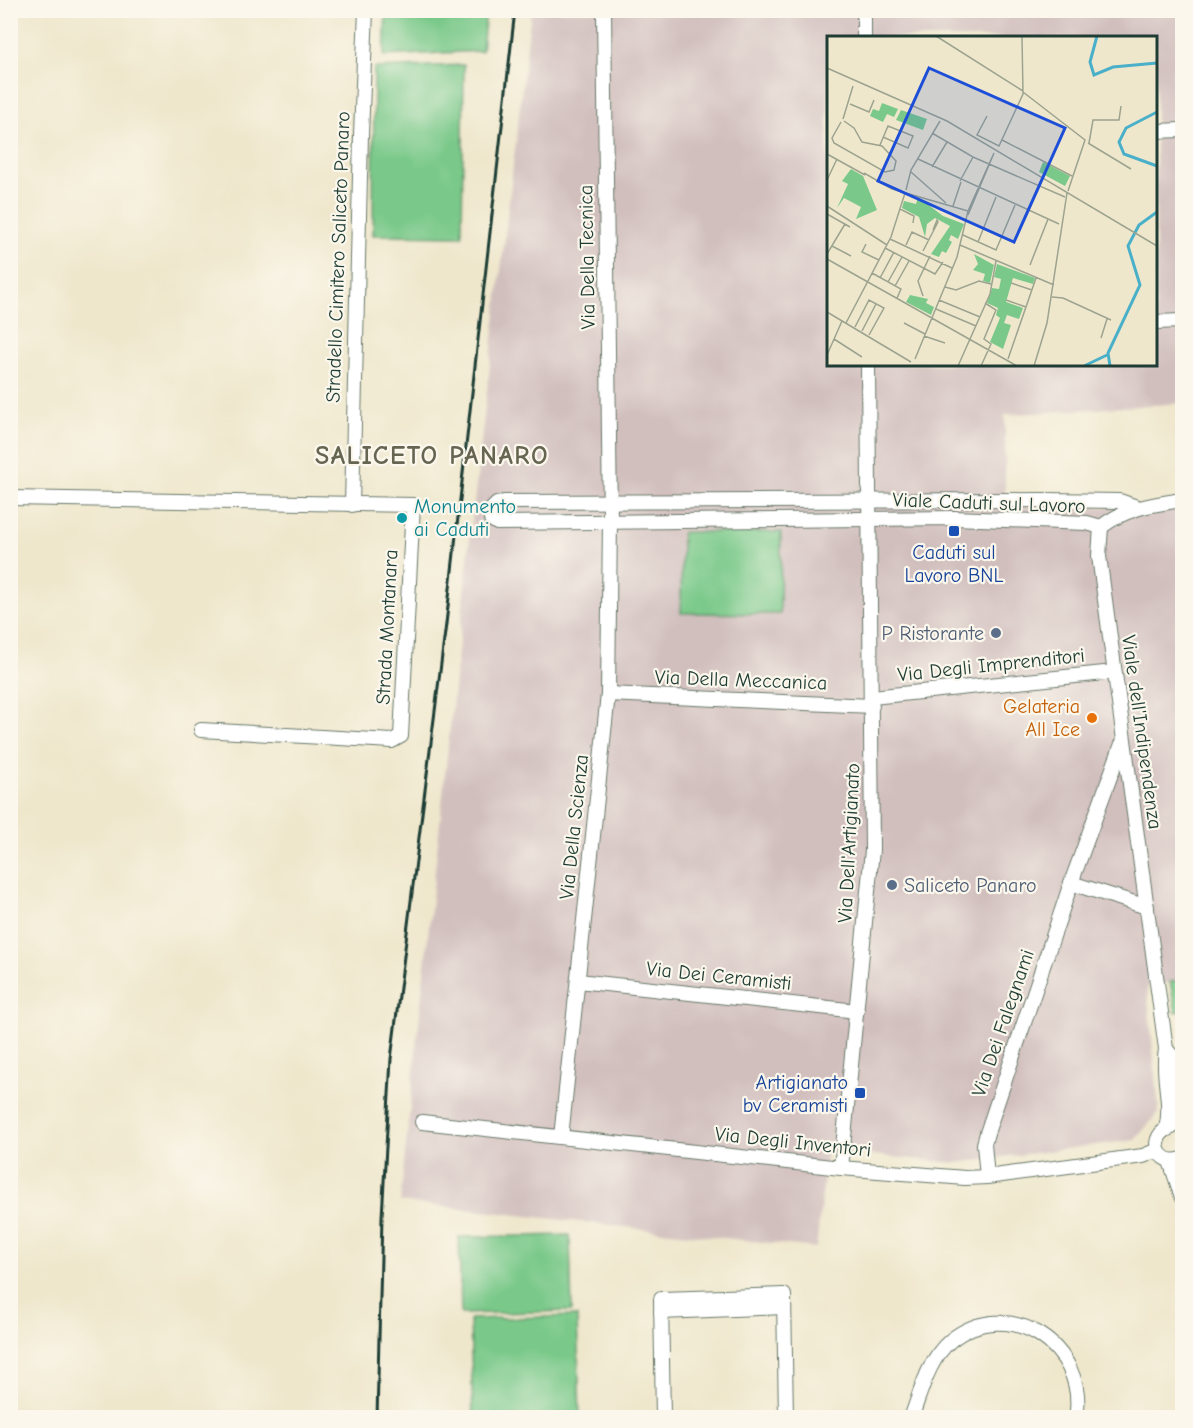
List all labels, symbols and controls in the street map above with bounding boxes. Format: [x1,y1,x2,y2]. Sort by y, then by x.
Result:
inset map [827,36,1157,366]
street label: Stradello Cimitero Saliceto Panaro [321,111,355,403]
street label: Via Della Tecnica [574,184,600,330]
district label: SALICETO PANARO [315,441,549,471]
street label: Viale Caduti sul Lavoro [892,488,1086,518]
place label: Monumento ai Caduti [414,495,516,541]
marker: Monumento ai Caduti [395,511,409,525]
marker: Caduti sul Lavoro BNL [947,524,961,538]
place label: Caduti sul Lavoro BNL [905,541,1003,587]
street label: Strada Montanara [371,549,403,705]
place label: P Ristorante [882,622,984,645]
marker: P Ristorante [989,626,1003,640]
street label: Viale dell'Indipendenza [1117,633,1167,831]
street label: Via Degli Imprenditori [896,644,1086,686]
street label: Via Della Meccanica [654,665,828,695]
place label: Gelateria All Ice [1003,695,1080,741]
marker: Gelateria All Ice [1085,711,1099,725]
street label: Via Della Scienza [555,753,593,901]
street label: Via Dell'Artigianato [833,763,865,923]
place label: Saliceto Panaro [904,874,1037,897]
marker: Saliceto Panaro [885,878,899,892]
street label: Via Dei Falegnami [967,946,1039,1100]
street label: Via Dei Ceramisti [645,957,793,995]
place label: Artigianato bv Ceramisti [743,1071,848,1117]
marker: Artigianato bv Ceramisti [853,1086,867,1100]
street label: Via Degli Inventori [714,1122,872,1162]

